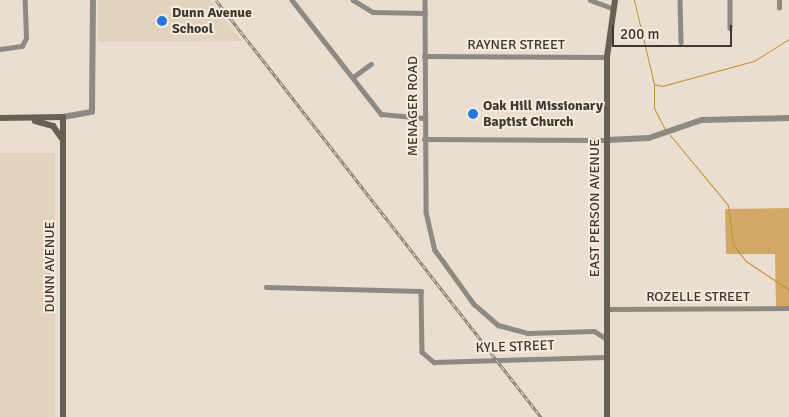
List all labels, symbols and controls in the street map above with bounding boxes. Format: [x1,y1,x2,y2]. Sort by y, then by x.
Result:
place label: Dunn Avenue School [172,5,252,38]
marker: Dunn Avenue School [156,15,168,27]
scale bar [614,15,734,47]
text: 200 m [620,25,660,43]
street label: RAYNER STREET [467,37,565,53]
street label: MENAGER ROAD [405,56,421,156]
place label: Oak Hill Missionary Baptist Church [483,98,603,130]
marker: Oak Hill Missionary Baptist Church [467,108,479,120]
street label: EAST PERSON AVENUE [587,139,603,277]
street label: DUNN AVENUE [42,221,58,313]
street label: ROZELLE STREET [646,289,750,305]
street label: KYLE STREET [475,337,555,357]

